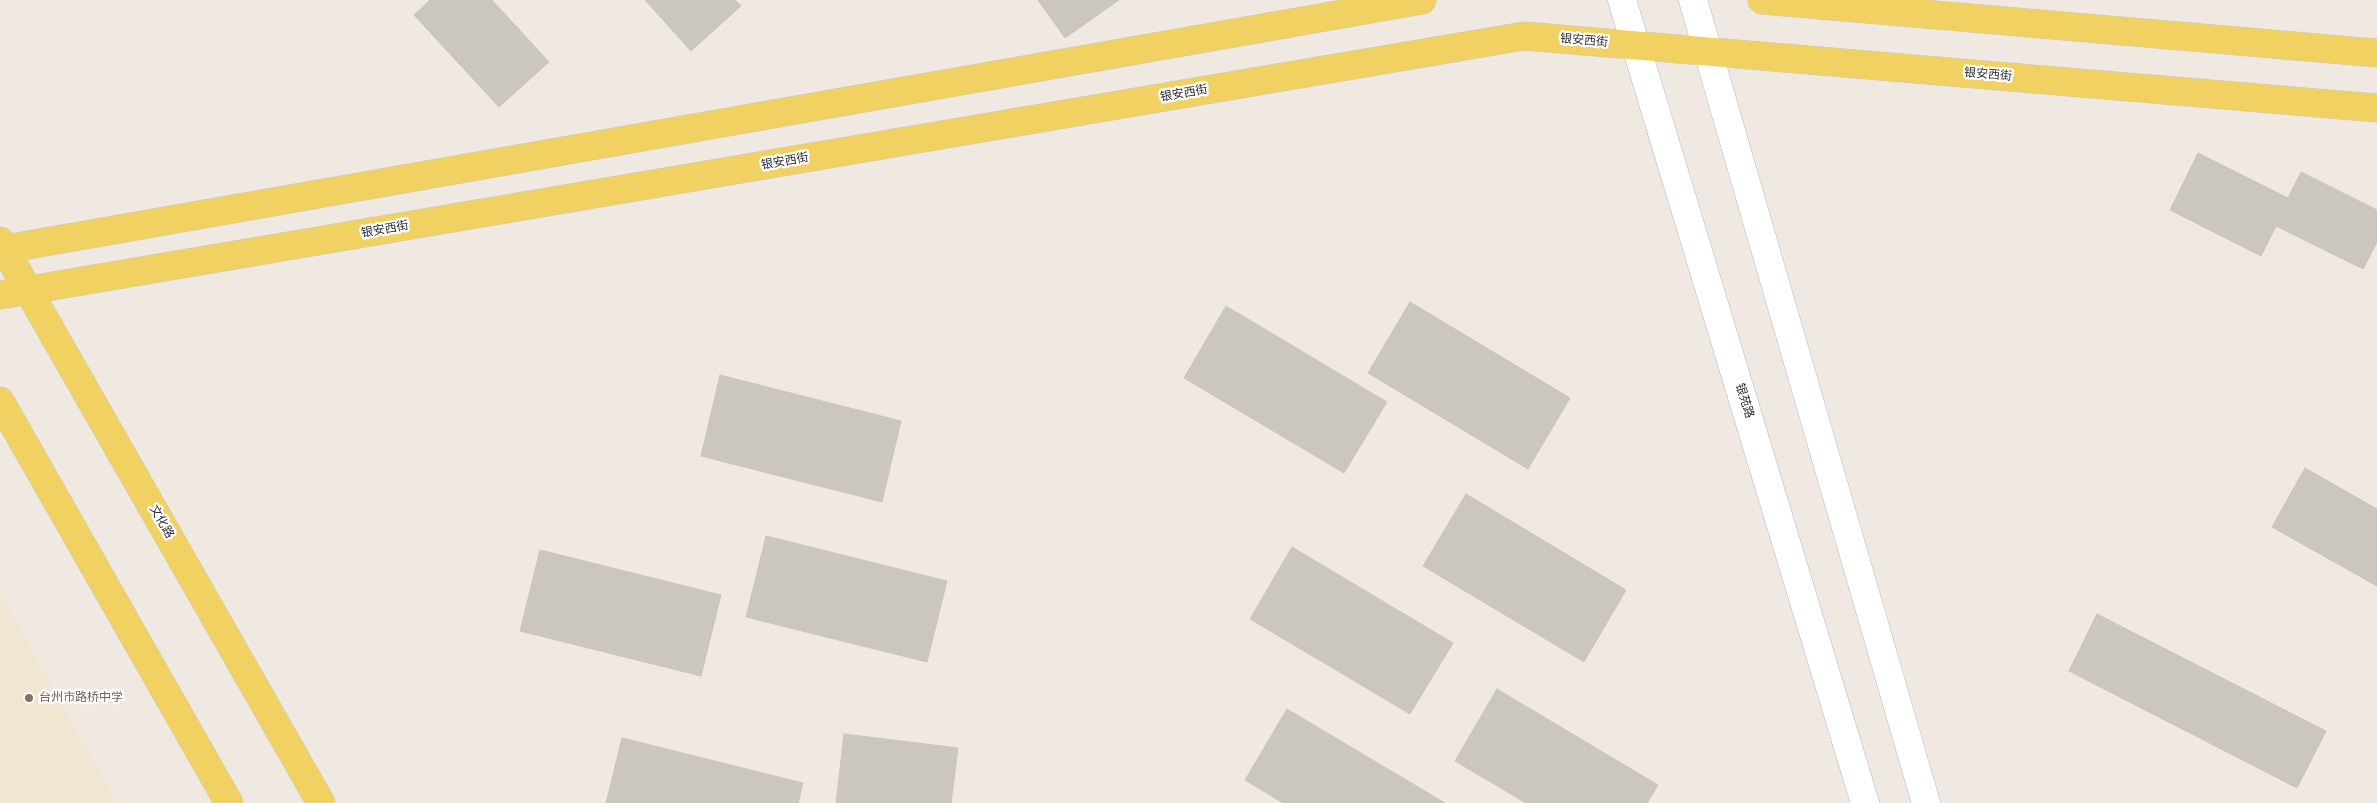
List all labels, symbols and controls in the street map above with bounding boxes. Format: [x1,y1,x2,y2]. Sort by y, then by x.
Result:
street label: 银安西街 [1559,32,1609,50]
street label: 银安西街 [1963,66,2013,84]
street label: 银安西街 [1159,83,1209,105]
street label: 银安西街 [760,151,810,173]
street label: 银安西街 [360,219,410,241]
street label: 银苑路 [1732,382,1756,420]
street label: 文化路 [146,503,176,541]
place label: 台州市路桥中学 [39,691,123,705]
marker: 台州市路桥中学 [23,692,35,704]

